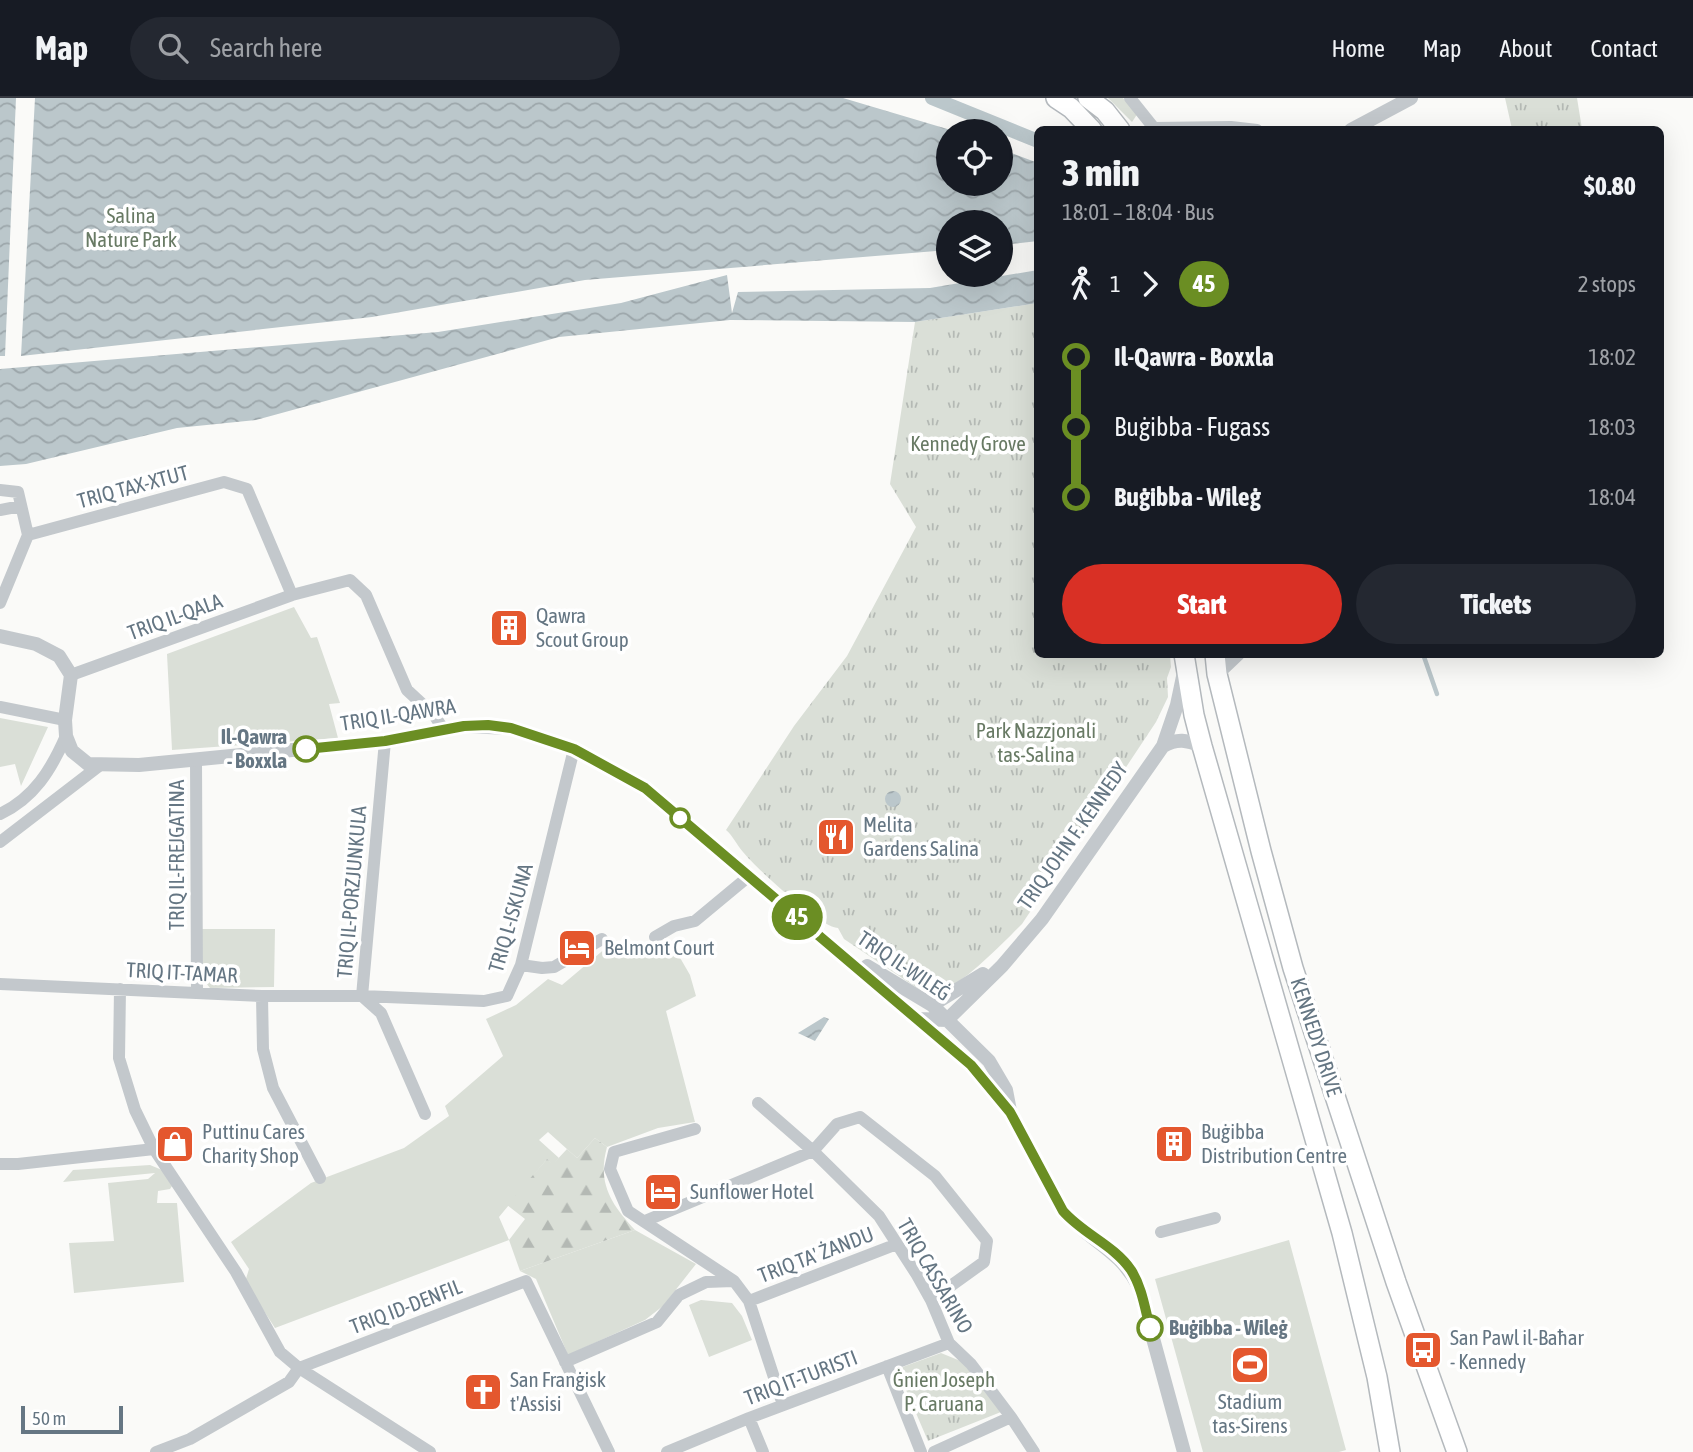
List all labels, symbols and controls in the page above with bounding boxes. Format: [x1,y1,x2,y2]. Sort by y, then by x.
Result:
search box [130,17,620,80]
text: Map [35,29,88,67]
icon: search [154,29,192,67]
text: Search here [210,33,322,63]
text: Home [1331,35,1385,62]
text: Map [1423,35,1461,62]
text: About [1499,35,1552,62]
text: Contact [1590,35,1658,62]
map controls [936,119,1013,287]
button: locate [936,119,1013,196]
text: 3 min [1062,151,1140,194]
text: $0.80 [1584,171,1636,201]
text: 18:01 – 18:04 · Bus [1062,199,1214,225]
park label: Salina Nature Park [85,203,177,251]
button: layers [936,210,1013,287]
icon: walk [1062,265,1100,303]
icon: forward [1131,265,1169,303]
text: 45 [1193,270,1215,297]
text: 1 [1110,271,1121,297]
text: 2 stops [1578,271,1636,297]
text: Il-Qawra - Boxxla [1114,342,1274,372]
text: 18:02 [1588,344,1636,370]
text: Buġibba - Fugass [1114,412,1270,442]
text: 18:03 [1588,414,1636,440]
park label: Kennedy Grove [910,431,1026,455]
street label: TRIQ TAX-XTUT [75,460,191,512]
text: Buġibba - Wileġ [1114,482,1261,512]
text: 18:04 [1588,484,1636,510]
button: Start [1062,564,1342,644]
button: Tickets [1356,564,1636,644]
street label: TRIQ IL-QALA [124,588,226,644]
place label: Qawra Scout Group [536,603,629,651]
building icon: Qawra Scout Group [488,607,530,649]
street label: TRIQ IL-QAWRA [339,693,458,735]
park label: Park Nazzjonali tas-Salina [976,718,1096,766]
place label: Il-Qawra - Boxxla [221,724,287,772]
marker: Il-Qawra - Boxxla [293,736,319,762]
street label: TRIQ JOHN F. KENNEDY [1012,757,1132,914]
street label: TRIQ IL-FREJGATINA [164,779,188,930]
street label: TRIQ IL-PORZJUNKULA [332,804,371,979]
unlabelled marker [670,808,690,828]
place label: Melita Gardens Salina [863,812,979,860]
restaurant icon: Melita Gardens Salina [815,816,857,858]
street label: TRIQ L-ISKUNA [483,860,537,975]
line badge: 45 [766,894,828,940]
text: 45 [786,903,808,930]
street label: TRIQ IL-WILEĠ [854,925,955,1005]
hotel icon: Belmont Court [556,927,598,969]
place label: Belmont Court [604,935,715,959]
street label: TRIQ IT-TAMAR [126,957,239,987]
street label: KENNEDY DRIVE [1287,974,1347,1099]
place label: Puttinu Cares Charity Shop [202,1119,305,1167]
place label: Buġibba Distribution Centre [1201,1119,1347,1167]
shop icon: Puttinu Cares Charity Shop [154,1123,196,1165]
building icon: Buġibba Distribution Centre [1153,1123,1195,1165]
hotel icon: Sunflower Hotel [642,1171,684,1213]
place label: Sunflower Hotel [690,1179,814,1203]
street label: TRIQ CASSARINO [893,1214,978,1337]
street label: TRIQ TA' ŻANDU [755,1221,877,1287]
street label: TRIQ ID-DENFIL [346,1274,465,1338]
marker: Buġibba - Wileġ [1137,1315,1163,1341]
place label: Buġibba - Wileġ [1169,1315,1289,1339]
place label: San Pawl il-Baħar - Kennedy [1450,1325,1585,1373]
bus stop icon: San Pawl il-Baħar - Kennedy [1402,1329,1444,1371]
sports icon: Stadium tas-Sirens [1229,1344,1271,1386]
street label: TRIQ IT-TURISTI [741,1345,860,1410]
place label: San Franġisk t'Assisi [510,1367,606,1415]
park label: Ġnien Joseph P. Caruana [893,1367,995,1415]
church icon: San Franġisk t'Assisi [462,1371,504,1413]
place label: Stadium tas-Sirens [1212,1389,1288,1437]
scale bar [21,1403,122,1435]
text: 50 m [32,1407,66,1429]

